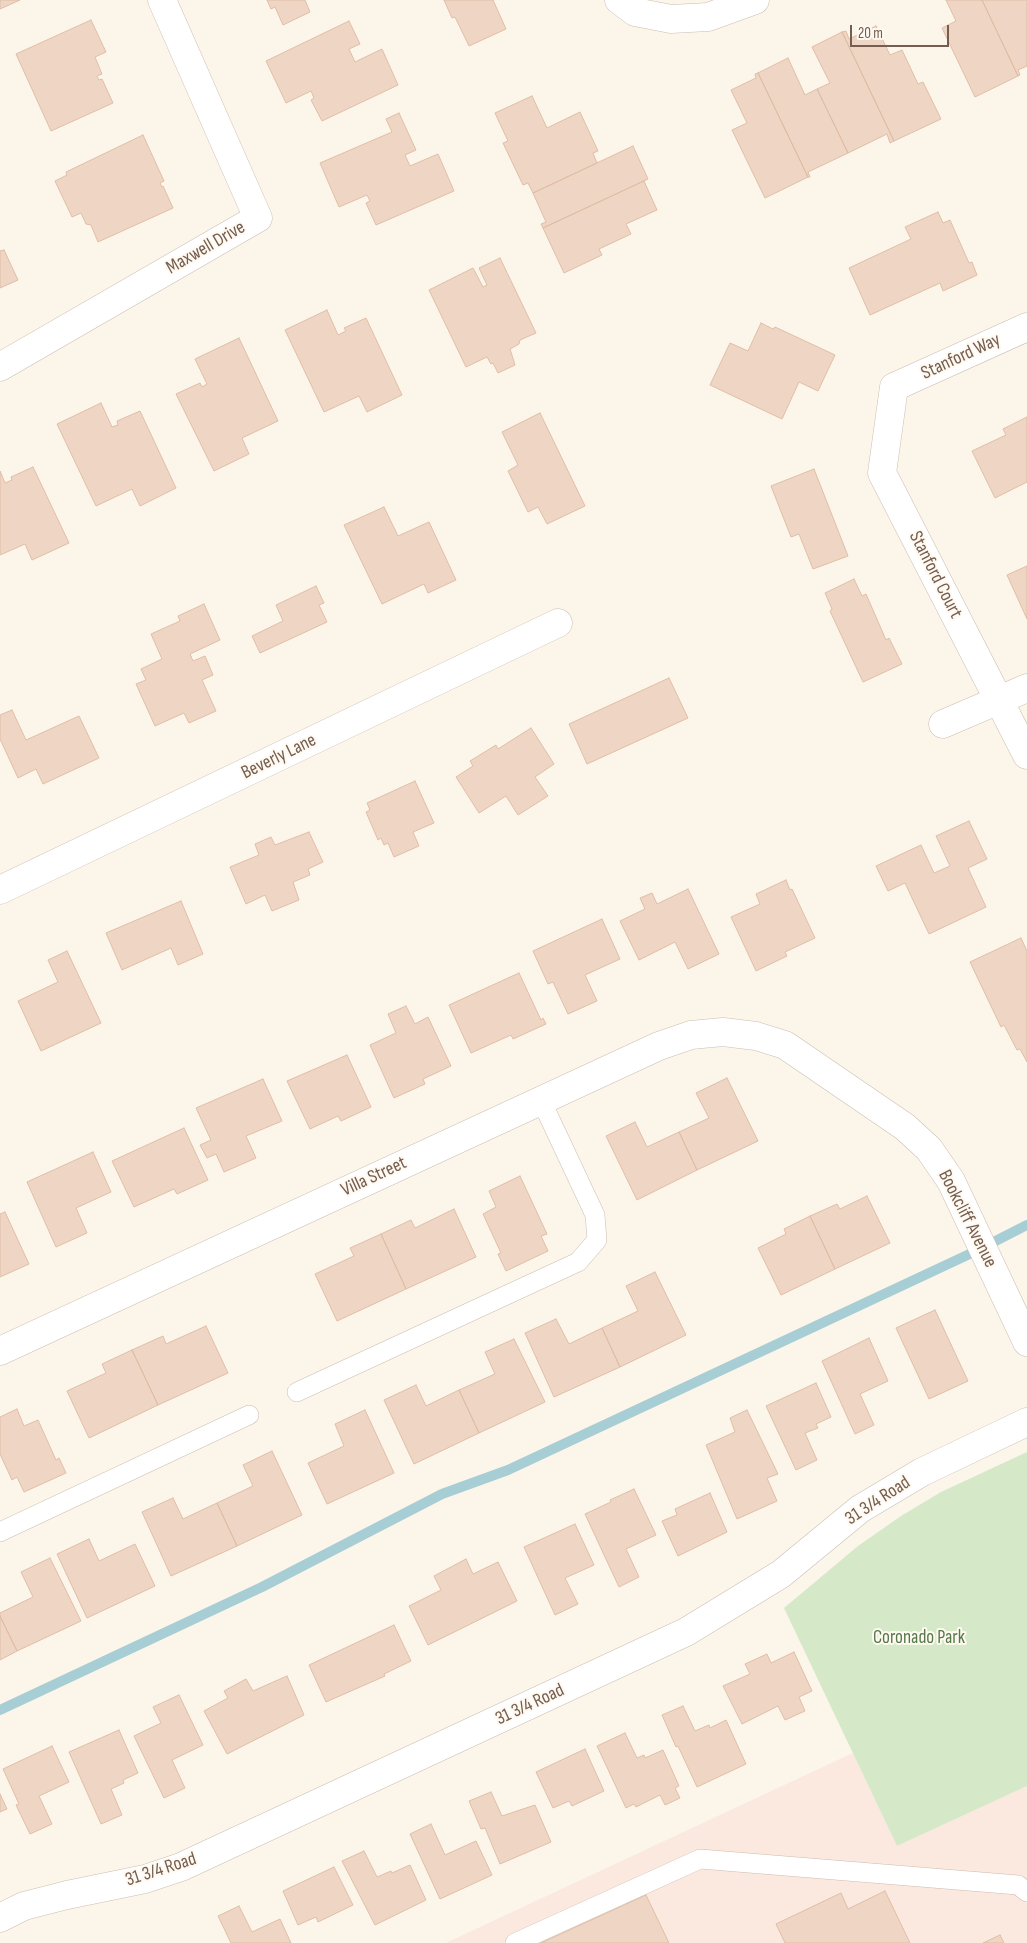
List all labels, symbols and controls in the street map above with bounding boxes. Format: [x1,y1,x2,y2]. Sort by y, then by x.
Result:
scale bar [852,15,951,47]
text: 20 m [858,24,883,43]
street label: Maxwell Drive [163,216,249,280]
street label: Stanford Way [918,329,1004,385]
street label: Stanford Court [903,528,967,622]
street label: Beverly Lane [238,729,320,785]
street label: Villa Street [338,1152,410,1202]
street label: Bookcliff Avenue [933,1166,1001,1272]
street label: 31 3/4 Road [841,1472,915,1530]
park label: Coronado Park [873,1627,965,1649]
street label: 31 3/4 Road [492,1679,568,1731]
street label: 31 3/4 Road [123,1848,199,1892]

